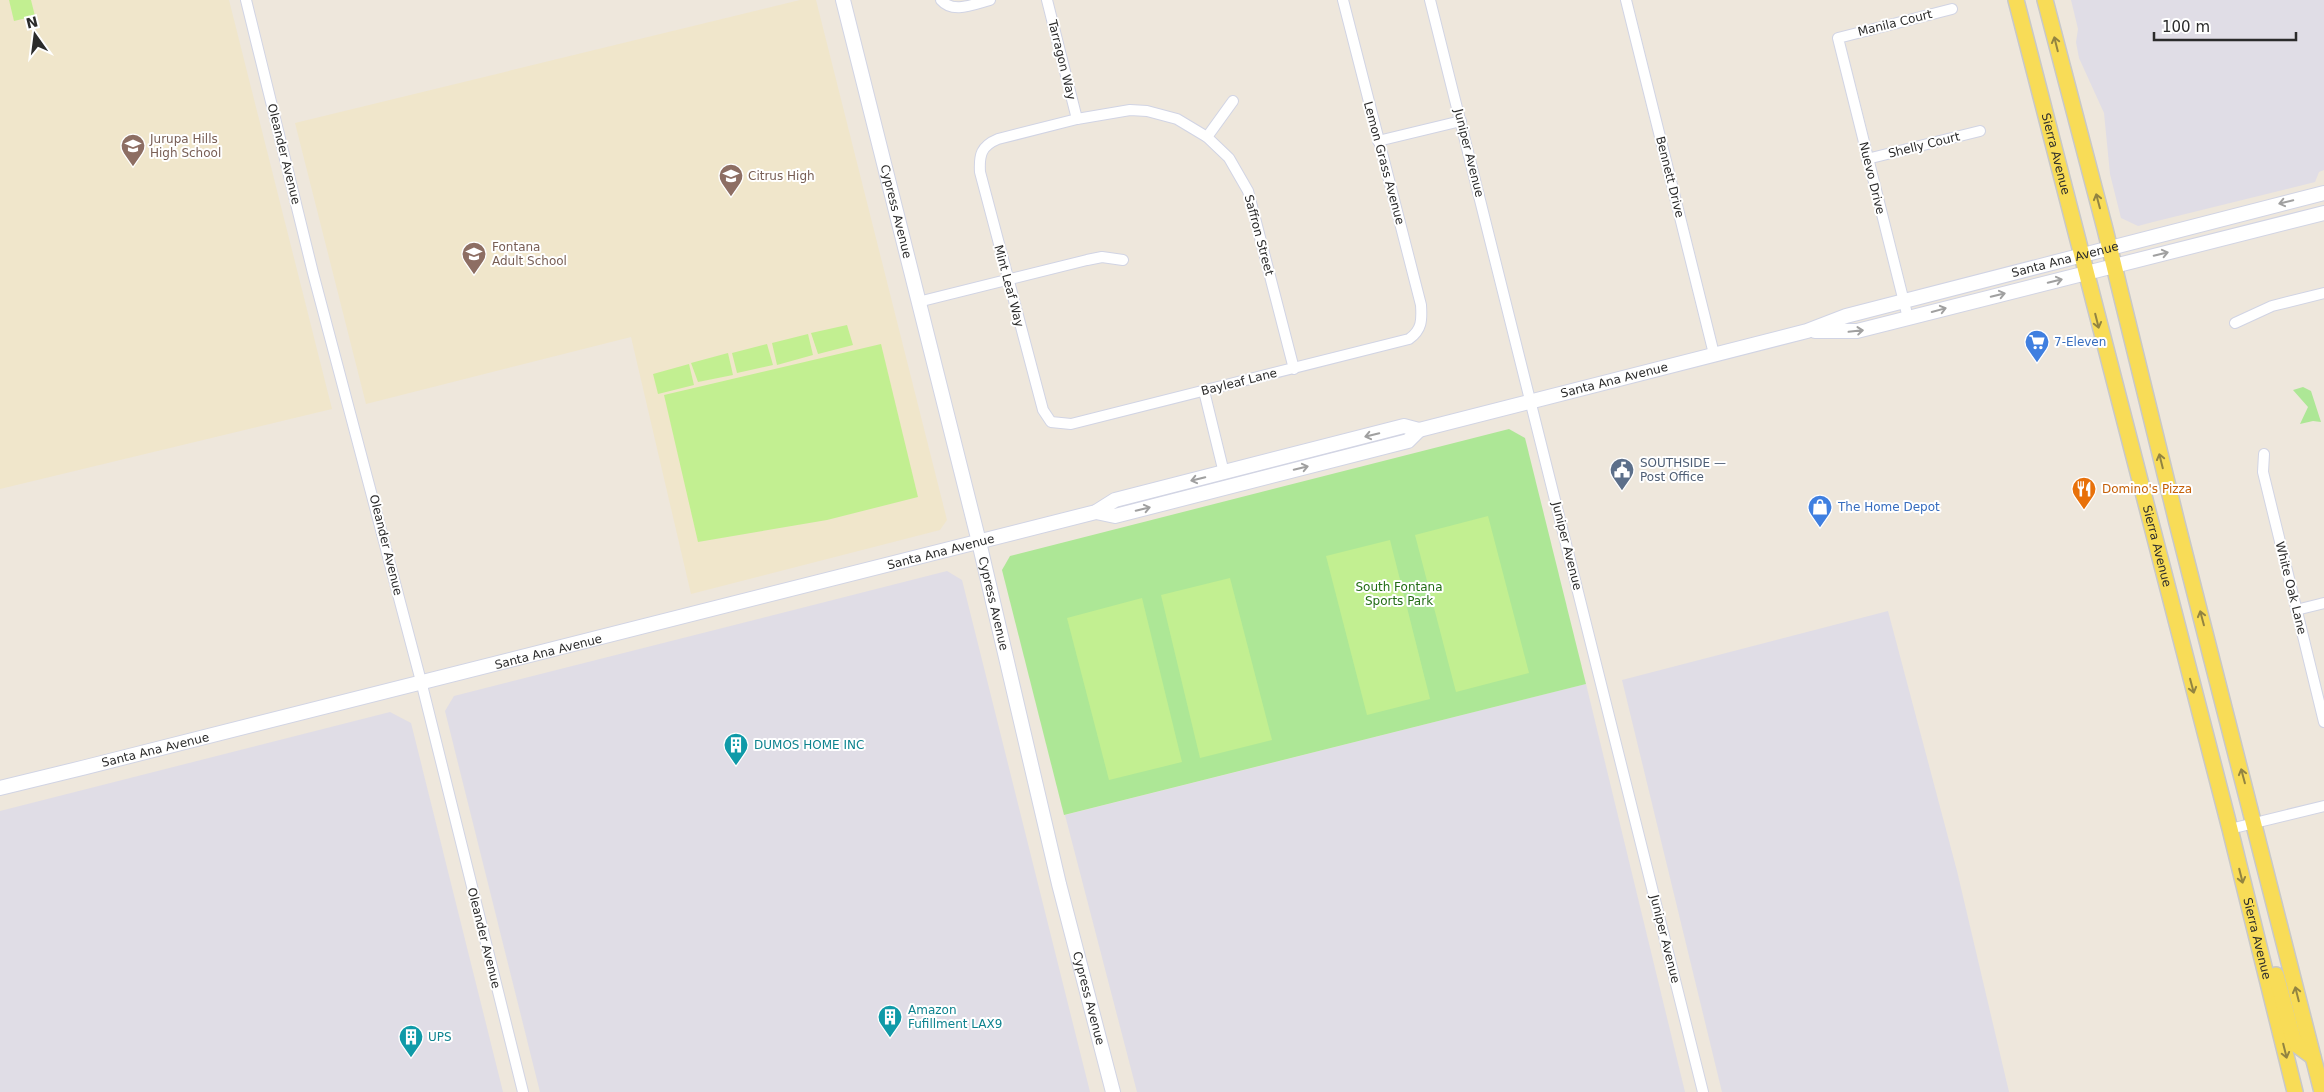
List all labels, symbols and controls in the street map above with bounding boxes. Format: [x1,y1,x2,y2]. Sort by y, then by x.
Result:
street label: Manila Court [1856,7,1934,39]
north arrow [10,10,60,60]
scale bar [2154,10,2296,42]
text: N [24,13,39,32]
street label: Tarragon Way [1045,18,1079,101]
text: 100 m [2162,18,2210,36]
one-way arrow [2051,36,2060,52]
street label: Lemon Grass Avenue [1361,100,1407,226]
street label: Oleander Avenue [265,102,303,206]
street label: Juniper Avenue [1451,106,1487,199]
street label: Sierra Avenue [2038,112,2073,196]
street label: Shelly Court [1887,129,1961,161]
place label: Jurupa Hills High School [149,132,221,160]
school or university icon: Jurupa Hills High School [120,133,146,167]
street label: Bennett Drive [1653,135,1687,219]
street label: Nuevo Drive [1856,140,1888,216]
school or university icon: Citrus High [718,163,744,197]
street label: Cypress Avenue [878,163,915,260]
place label: Citrus High [748,169,815,183]
street label: Saffron Street [1241,193,1277,277]
one-way arrow [2092,193,2102,209]
one-way arrow [2279,198,2295,208]
street label: Santa Ana Avenue [2010,239,2120,280]
place label: Fontana Adult School [492,240,567,268]
school or university icon: Fontana Adult School [461,241,487,275]
street label: Mint Leaf Way [991,243,1027,329]
one-way arrow [2152,249,2168,259]
one-way arrow [2047,276,2063,285]
one-way arrow [1989,290,2005,299]
one-way arrow [1930,305,1946,314]
one-way arrow [2093,312,2102,328]
one-way arrow [1847,326,1863,335]
supermarket icon: 7-Eleven [2024,329,2050,363]
place label: 7-Eleven [2054,335,2106,349]
street label: Santa Ana Avenue [1559,360,1669,401]
street label: Bayleaf Lane [1200,366,1278,398]
one-way arrow [1365,430,1381,440]
one-way arrow [2156,453,2165,469]
place label: SOUTHSIDE — Post Office [1640,456,1726,484]
public building icon: SOUTHSIDE — Post Office [1609,457,1635,491]
one-way arrow [1292,463,1308,473]
one-way arrow [1190,475,1206,485]
restaurant icon: Domino's Pizza [2071,476,2097,510]
place label: Domino's Pizza [2102,482,2192,496]
street label: Oleander Avenue [367,493,405,597]
shop icon: The Home Depot [1807,494,1833,528]
street label: Juniper Avenue [1549,499,1585,592]
place label: The Home Depot [1837,500,1940,514]
one-way arrow [1135,503,1151,513]
street label: Sierra Avenue [2140,504,2174,588]
street label: Santa Ana Avenue [886,531,996,572]
street label: White Oak Lane [2273,540,2309,636]
street label: Cypress Avenue [976,555,1011,652]
park label: South Fontana Sports Park [1355,580,1443,608]
one-way arrow [2196,611,2206,627]
street label: Santa Ana Avenue [493,632,603,672]
one-way arrow [2188,677,2197,693]
street label: Santa Ana Avenue [100,730,211,770]
building icon: DUMOS HOME INC [723,732,749,766]
place label: DUMOS HOME INC [754,738,864,752]
one-way arrow [2237,768,2247,784]
one-way arrow [2237,867,2246,883]
street label: Oleander Avenue [465,886,503,990]
street label: Juniper Avenue [1647,892,1683,985]
street label: Sierra Avenue [2240,896,2274,981]
street label: Cypress Avenue [1070,950,1108,1046]
one-way arrow [2292,986,2301,1002]
place label: Amazon Fufillment LAX9 [908,1003,1002,1031]
building icon: Amazon Fufillment LAX9 [877,1004,903,1038]
building icon: UPS [398,1024,424,1058]
place label: UPS [428,1030,452,1044]
one-way arrow [2281,1042,2290,1058]

